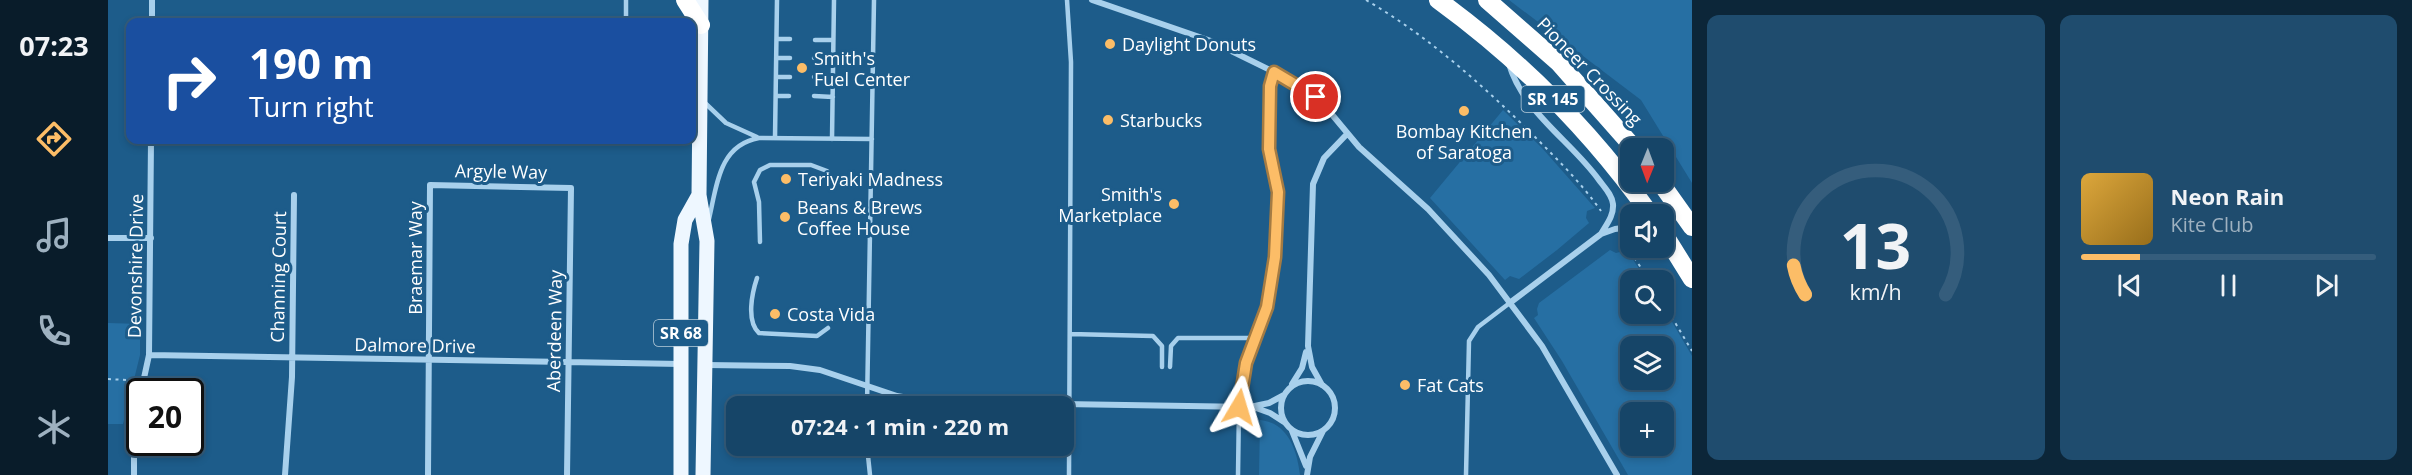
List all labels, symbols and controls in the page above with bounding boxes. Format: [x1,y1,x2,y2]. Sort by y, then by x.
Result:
street label: Pioneer Crossing [1532,12,1648,130]
text: 07:23 [19,27,89,64]
place label: Daylight Donuts [1122,32,1256,56]
text: 190 m [249,34,373,91]
marker: Daylight Donuts [1103,37,1117,51]
icon: right [150,42,228,120]
place label: Smith's Fuel Center [814,46,911,91]
marker: Smith's Fuel Center [795,61,809,75]
pin [1290,71,1341,122]
icon: arrive [1299,80,1332,113]
road number: SR 145 [1522,86,1584,112]
text: Turn right [249,88,374,125]
marker: Bombay Kitchen of Saratoga [1457,104,1471,118]
place label: Starbucks [1120,108,1202,132]
marker: Starbucks [1101,113,1115,127]
icon: directions [33,118,75,160]
place label: Bombay Kitchen of Saratoga [1396,119,1532,164]
north arrow [1620,138,1674,192]
map controls [1620,138,1674,456]
street label: Argyle Way [455,158,548,184]
place label: Teriyaki Madness [798,167,943,191]
marker: Teriyaki Madness [779,172,793,186]
text: Neon Rain [2171,181,2284,211]
place label: Smith's Marketplace [1058,182,1162,227]
street label: Devonshire Drive [122,194,148,338]
place label: Beans & Brews Coffee House [797,195,922,240]
marker: Smith's Marketplace [1167,197,1181,211]
street label: Braemar Way [403,200,427,315]
text: 13 [1840,202,1911,287]
button: sound [1620,204,1674,258]
marker: Beans & Brews Coffee House [778,210,792,224]
street label: Channing Court [265,211,291,343]
text: Kite Club [2171,211,2254,238]
icon: music [33,214,75,256]
street label: Aberdeen Way [541,269,567,392]
icon: previous [2113,269,2146,302]
icon: pause [2212,269,2245,302]
icon: next [2310,269,2343,302]
button: search [1620,270,1674,324]
text: km/h [1850,277,1902,306]
place label: Costa Vida [787,302,875,326]
marker: Costa Vida [768,307,782,321]
icon: phone [33,310,75,352]
road number: SR 68 [654,320,708,346]
street label: Dalmore Drive [354,332,476,358]
button: layers [1620,336,1674,390]
place label: Fat Cats [1417,373,1484,397]
position arrow [1207,375,1271,439]
speed limit sign: 20 [126,378,204,456]
marker: Fat Cats [1398,378,1412,392]
button: + [1620,402,1674,456]
icon: climate [33,406,75,448]
text: 07:24 · 1 min · 220 m [791,411,1009,441]

